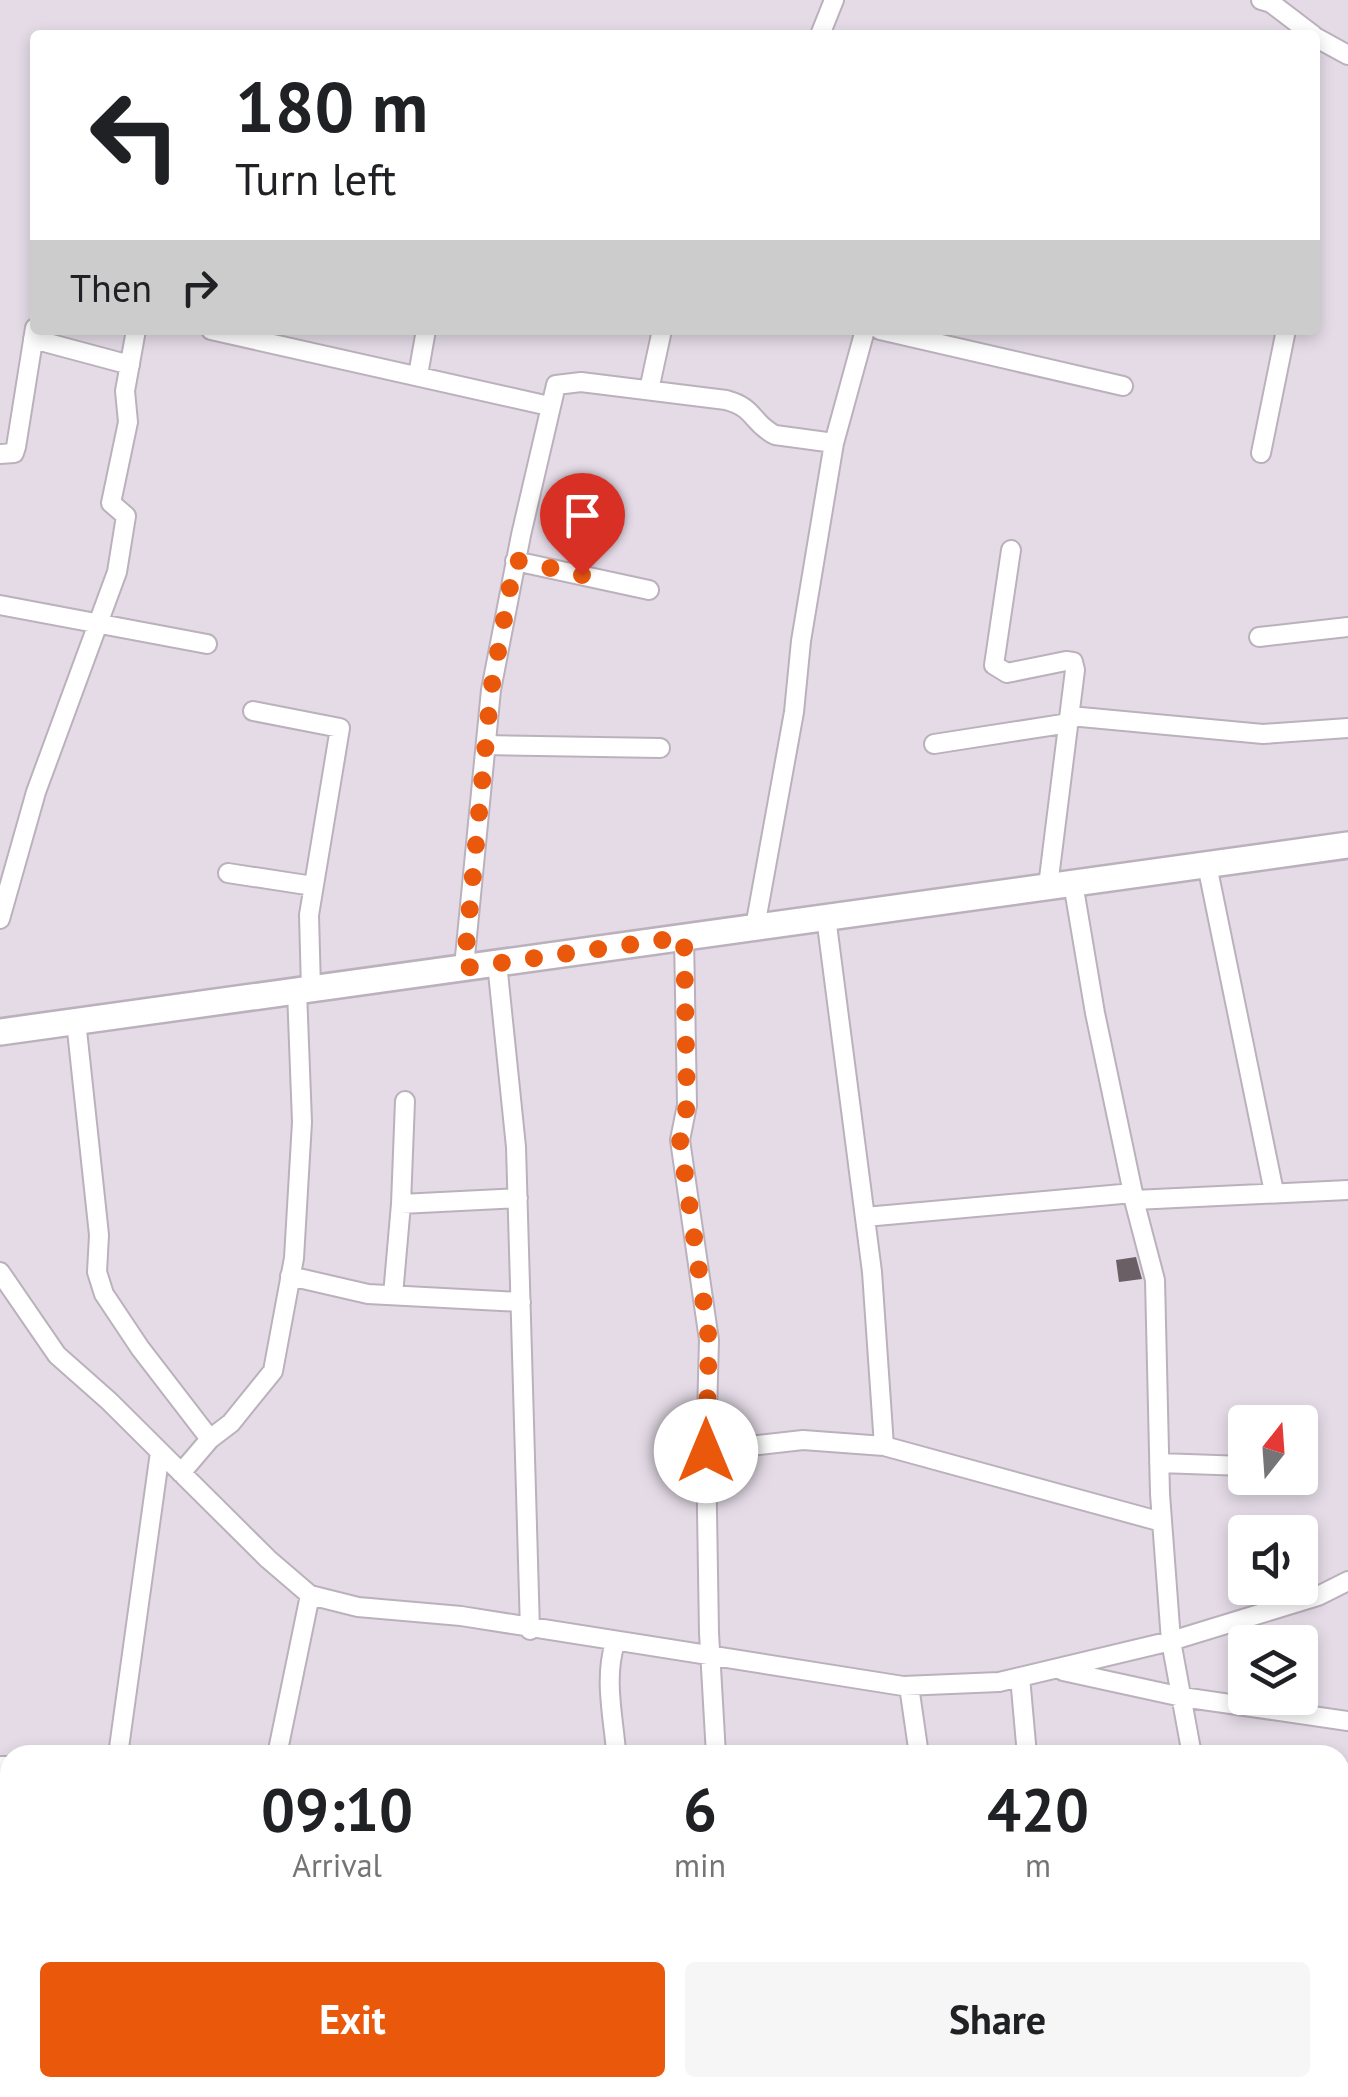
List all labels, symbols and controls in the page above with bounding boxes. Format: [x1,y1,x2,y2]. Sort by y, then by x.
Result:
text: 180 m [235,61,428,151]
icon: left [70,70,200,200]
text: Turn left [235,149,396,207]
icon: right [172,260,227,315]
text: Then [70,263,152,312]
pin [540,473,625,576]
icon: arrive [555,488,610,543]
position arrow [654,1399,758,1503]
north arrow [1228,1405,1318,1495]
map controls [1228,1405,1318,1715]
button: sound [1228,1515,1318,1605]
button: layers [1228,1625,1318,1715]
text: 09:10 [261,1770,413,1848]
text: 6 [683,1770,717,1848]
text: 420 [987,1770,1089,1848]
text: Arrival [292,1844,382,1886]
text: min [674,1844,726,1886]
text: m [1025,1844,1051,1886]
button: Exit [40,1962,665,2077]
button: Share [685,1962,1310,2077]

